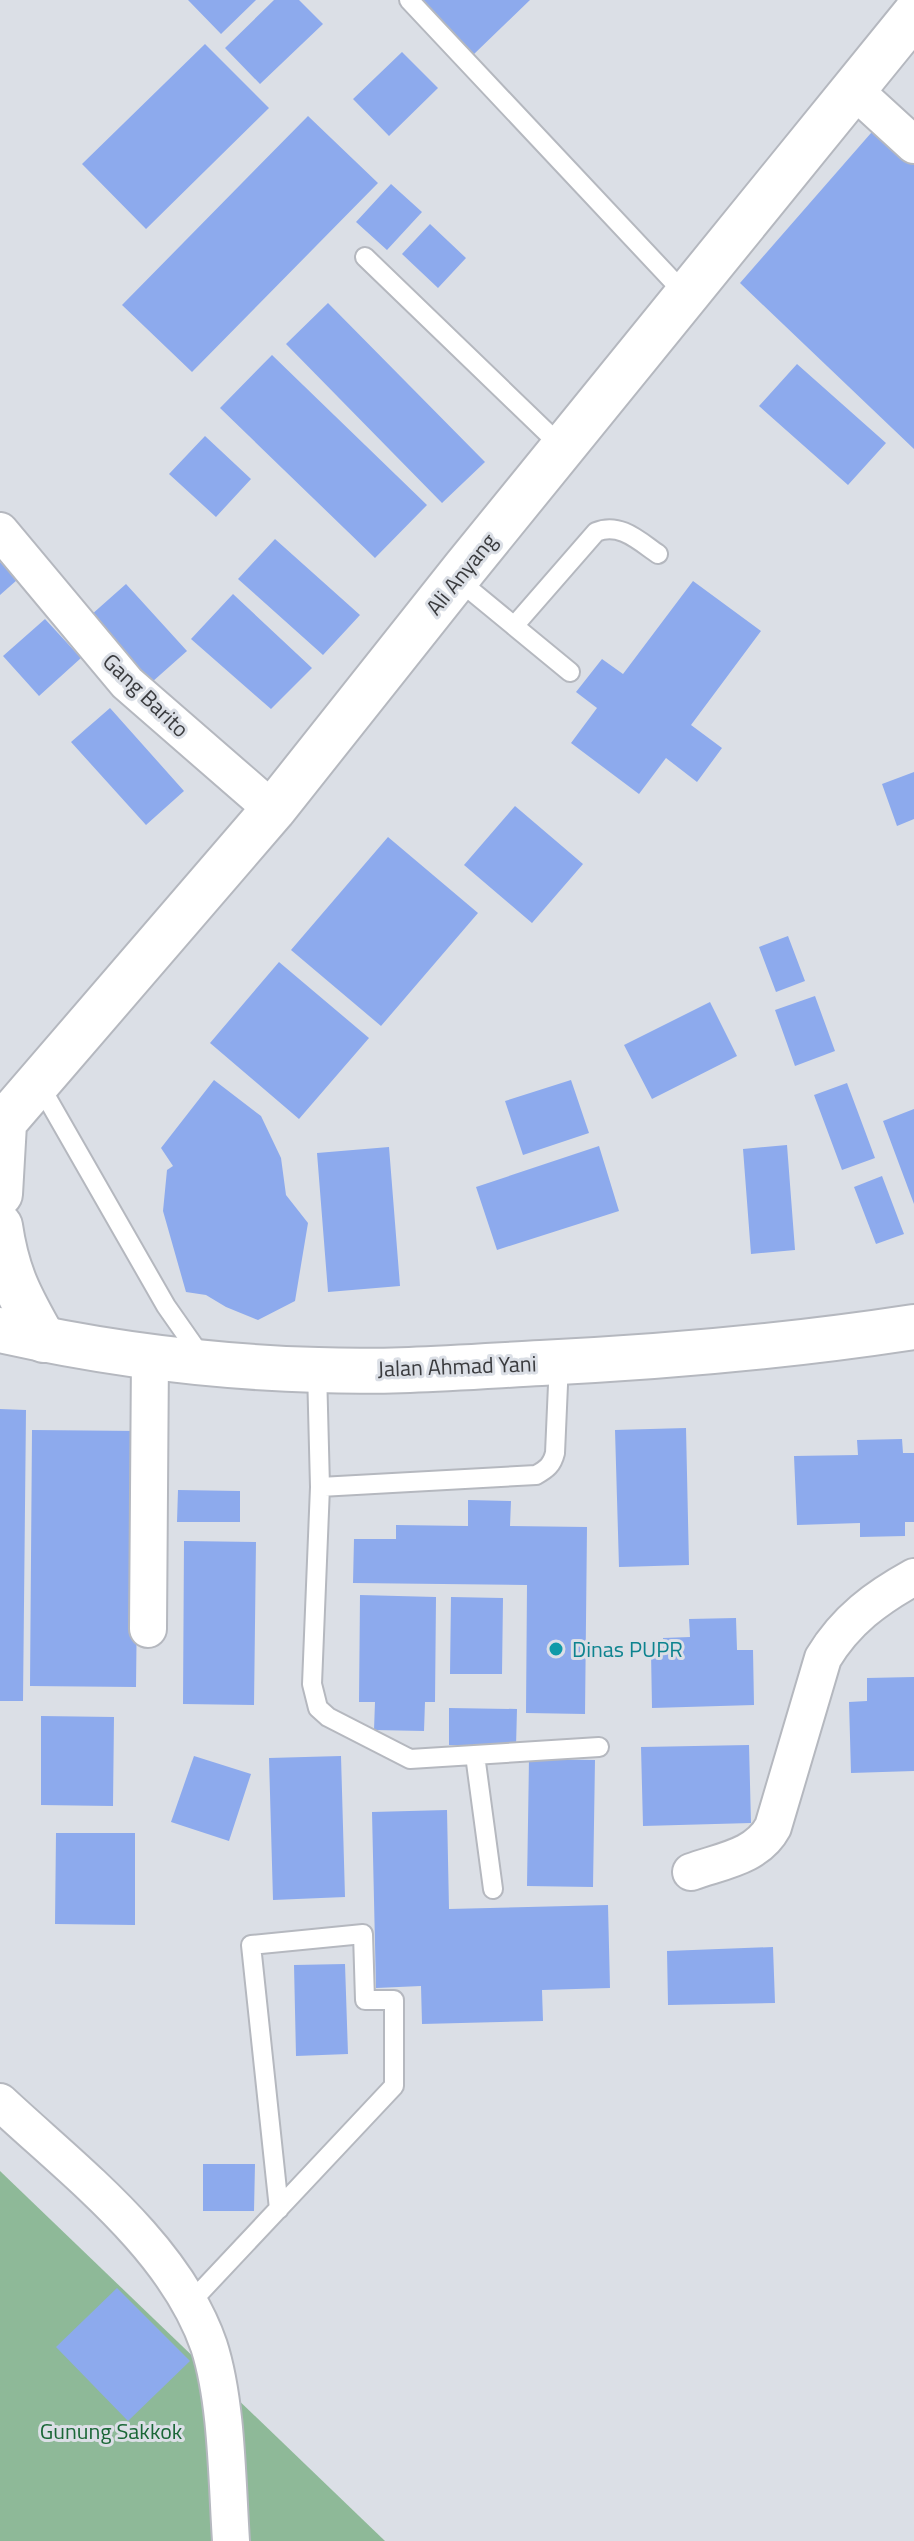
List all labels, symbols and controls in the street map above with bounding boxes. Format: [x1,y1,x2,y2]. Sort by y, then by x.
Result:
street label: Ali Anyang [417,526,505,622]
street label: Gang Barito [95,645,197,745]
street label: Jalan Ahmad Yani [377,1346,537,1386]
place label: Dinas PUPR [572,1632,683,1666]
marker: Dinas PUPR [547,1640,565,1658]
park label: Gunung Sakkok [40,2414,183,2448]

